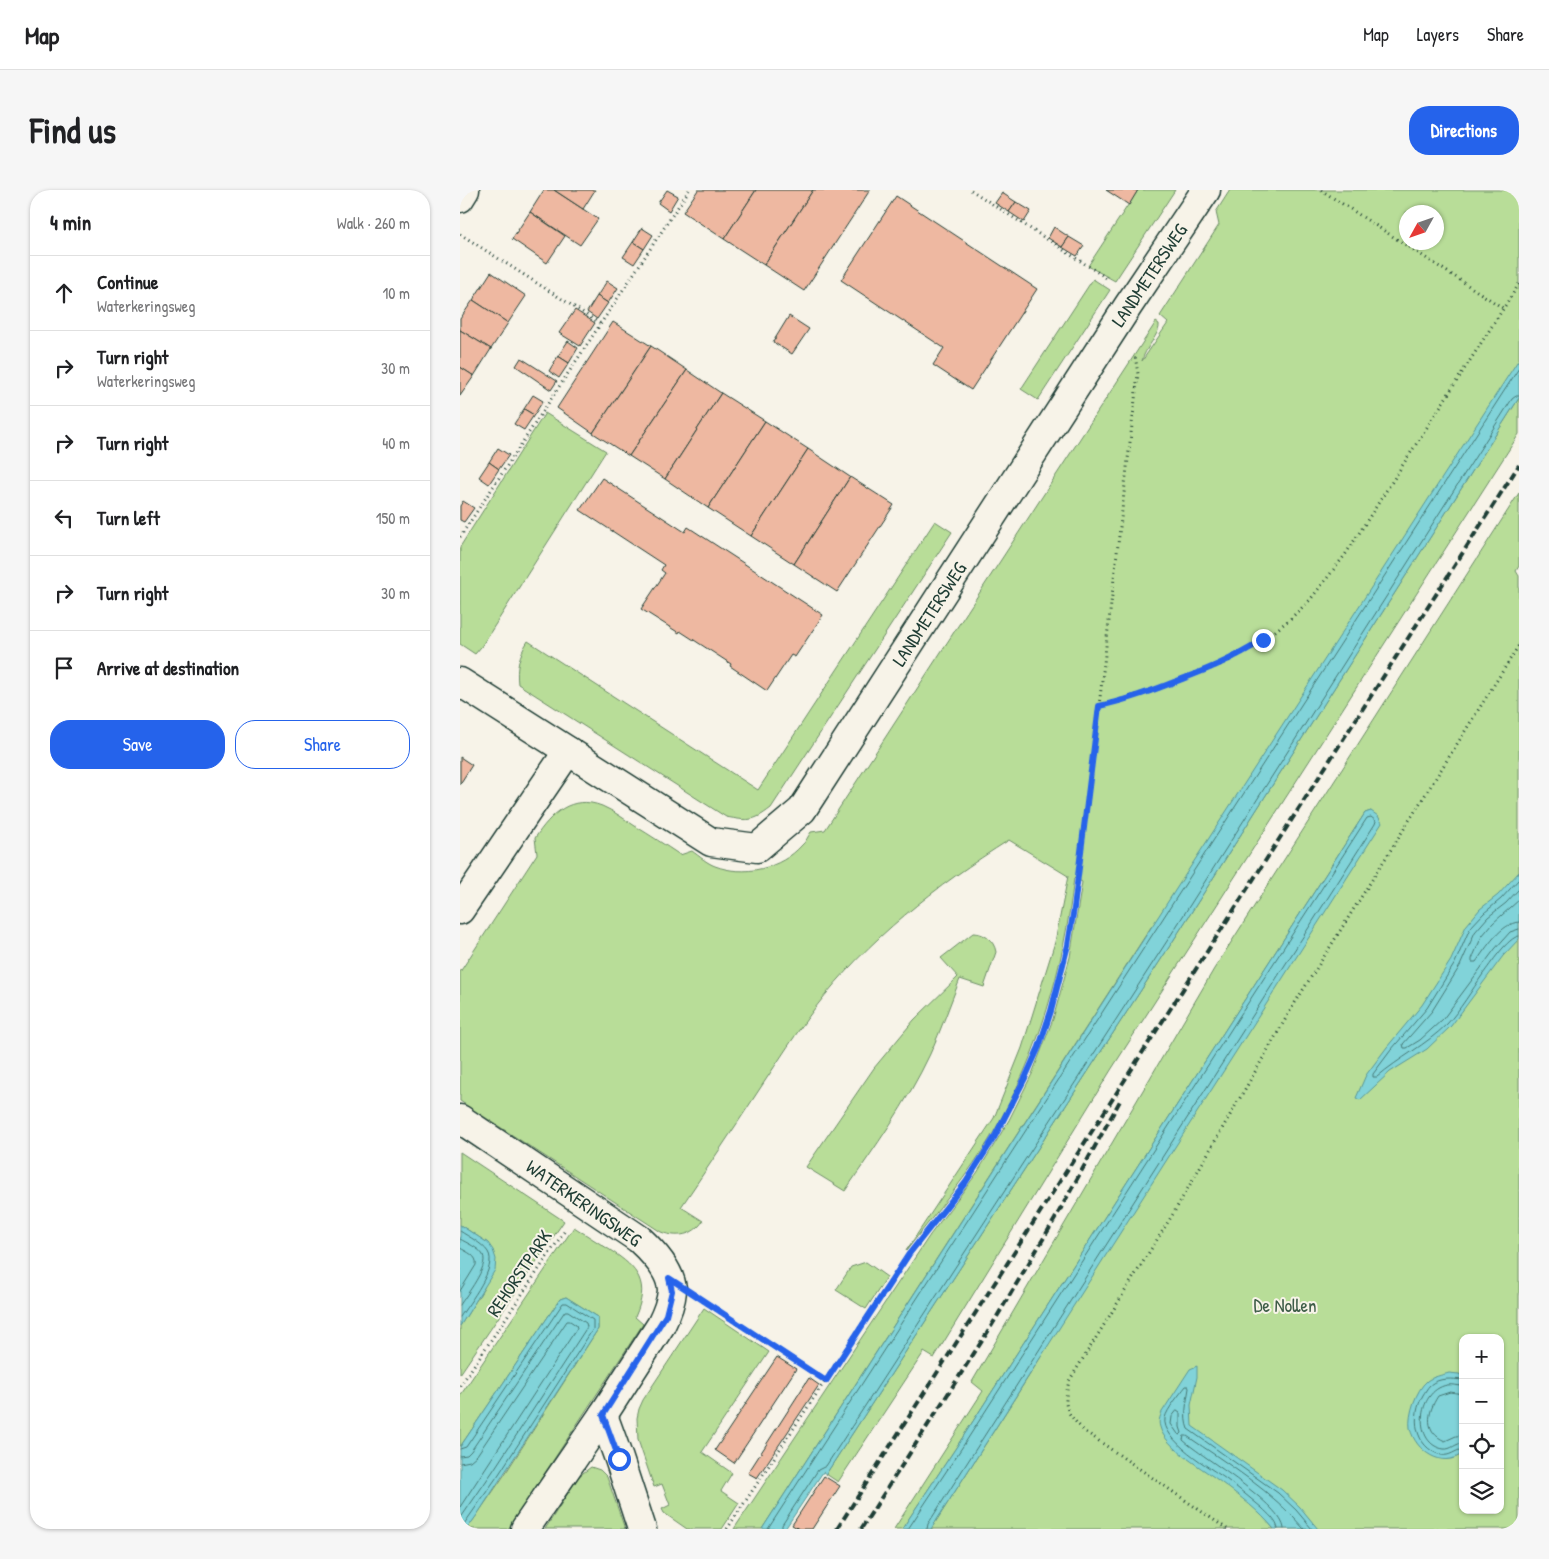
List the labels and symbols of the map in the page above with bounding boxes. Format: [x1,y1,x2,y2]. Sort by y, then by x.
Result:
north arrow [1399,205,1444,250]
street label: LANDMETERSWEG [1105,218,1193,332]
street label: LANDMETERSWEG [886,557,972,671]
route end [1252,629,1275,652]
street label: WATERKERINGSWEG [521,1153,647,1253]
street label: REHORSTPARK [480,1224,558,1322]
park label: De Nollen [1253,1292,1317,1318]
route start [608,1448,631,1471]

